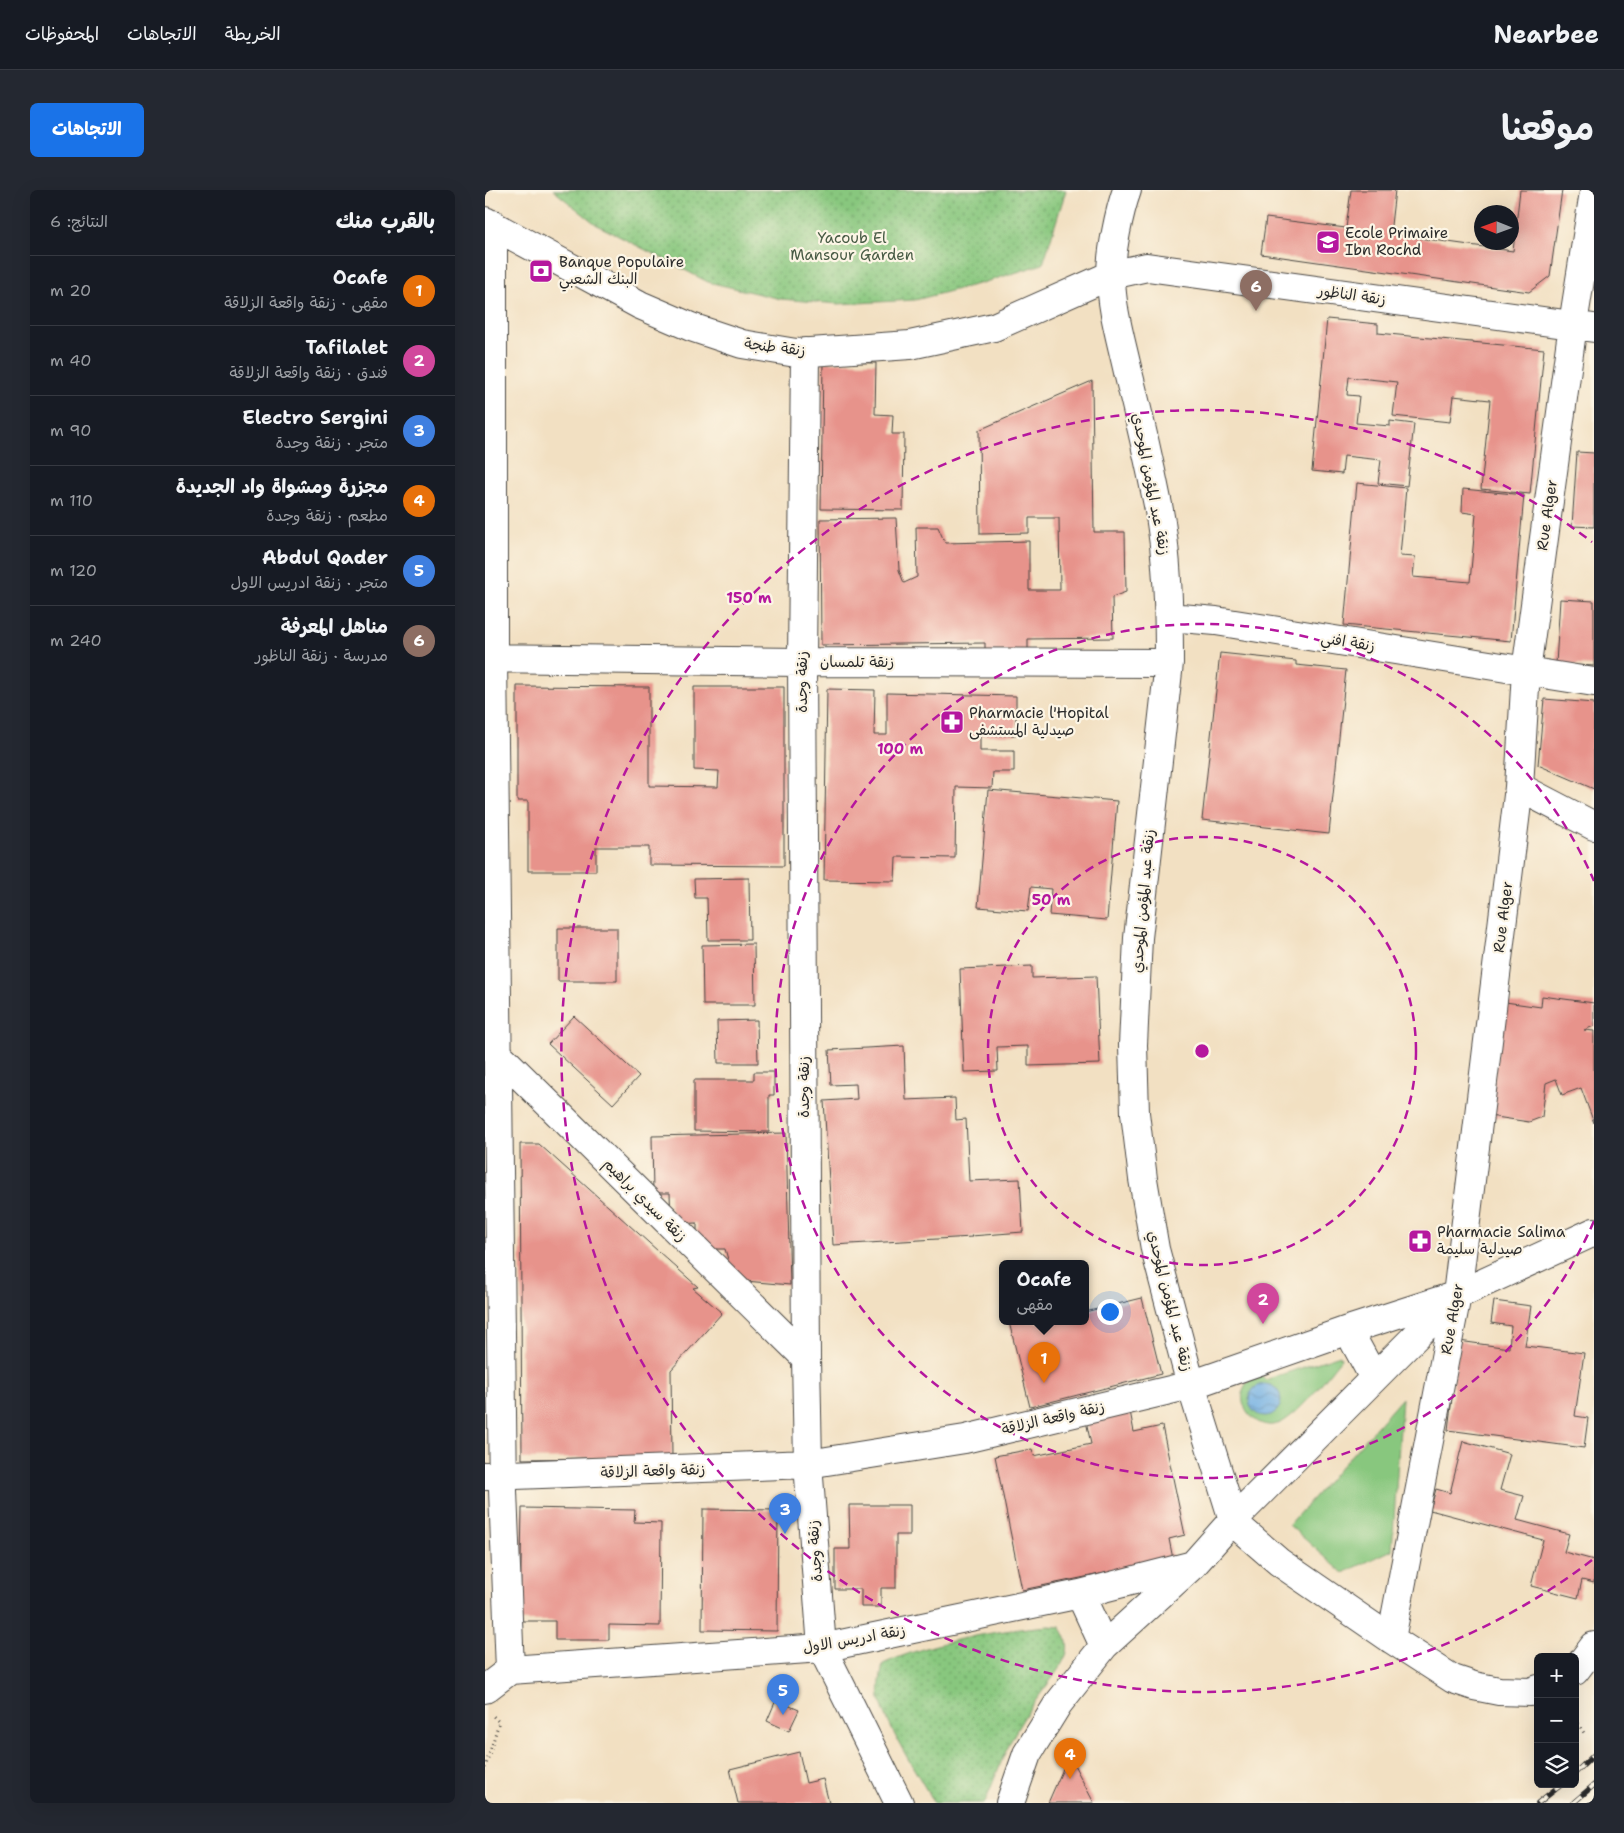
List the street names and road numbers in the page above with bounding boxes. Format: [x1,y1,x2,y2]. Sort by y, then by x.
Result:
street label: زنقة الناظور [1316,280,1387,310]
street label: زنقة طنجة [743,333,807,361]
street label: زنقة عبد المؤمن الموحدي [1126,411,1175,557]
street label: Rue Alger [1532,478,1562,552]
street label: زنقة افني [1319,628,1377,659]
street label: زنقة وجدة [792,651,812,713]
street label: زنقة تلمسان [820,652,894,672]
street label: زنقة عبد المؤمن الموحدي [1127,828,1160,974]
street label: Rue Alger [1489,880,1517,954]
street label: زنقة وجدة [794,1056,814,1118]
street label: زنقة سيدي براهيم [598,1154,691,1247]
street label: زنقة عبد المؤمن الموحدي [1142,1229,1197,1374]
street label: Rue Alger [1436,1282,1468,1356]
street label: زنقة واقعة الزلاقة [1000,1396,1106,1440]
street label: زنقة واقعة الزلاقة [600,1459,706,1483]
street label: زنقة وجدة [803,1520,827,1582]
street label: زنقة ادريس الاول [801,1620,907,1658]

